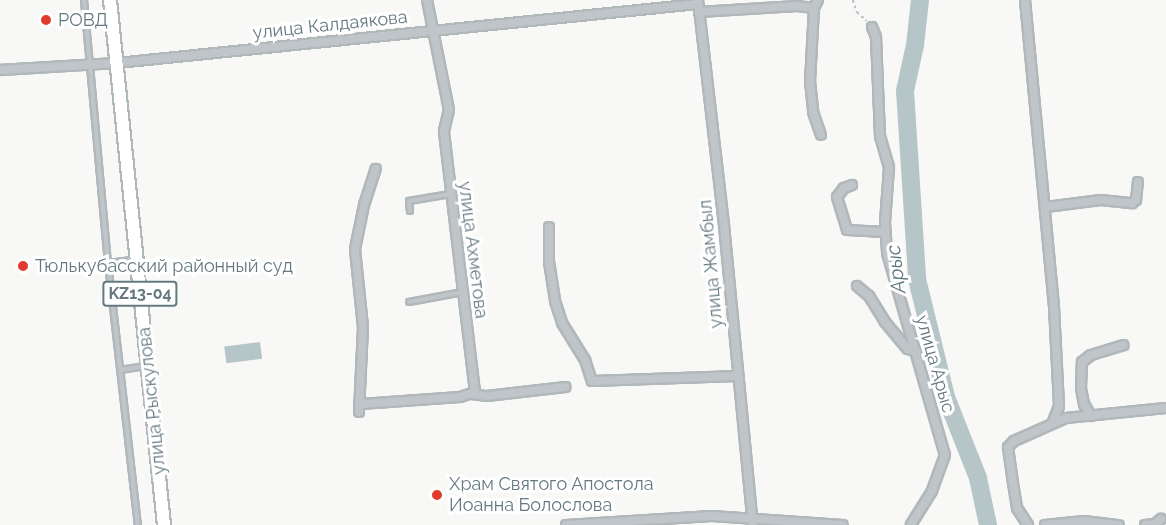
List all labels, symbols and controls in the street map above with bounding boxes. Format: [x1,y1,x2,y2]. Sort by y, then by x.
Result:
street label: улица Калдаякова [252,6,408,44]
place label: РОВД [58,9,108,31]
marker: РОВД [39,13,53,27]
street label: улица Ахметова [454,180,492,320]
street label: улица Жамбыл [695,199,727,329]
water label: Арыс [881,243,911,295]
place label: Тюлькубасский районный суд [35,255,293,277]
marker: Тюлькубасский районный суд [16,259,30,273]
road number: KZ13-04 [101,281,179,307]
street label: улица Арыс [911,313,959,415]
street label: улица Рыскулова [134,326,170,476]
place label: Храм Святого Апостола Иоанна Болослова [449,474,654,516]
marker: Храм Святого Апостола Иоанна Болослова [430,488,444,502]

